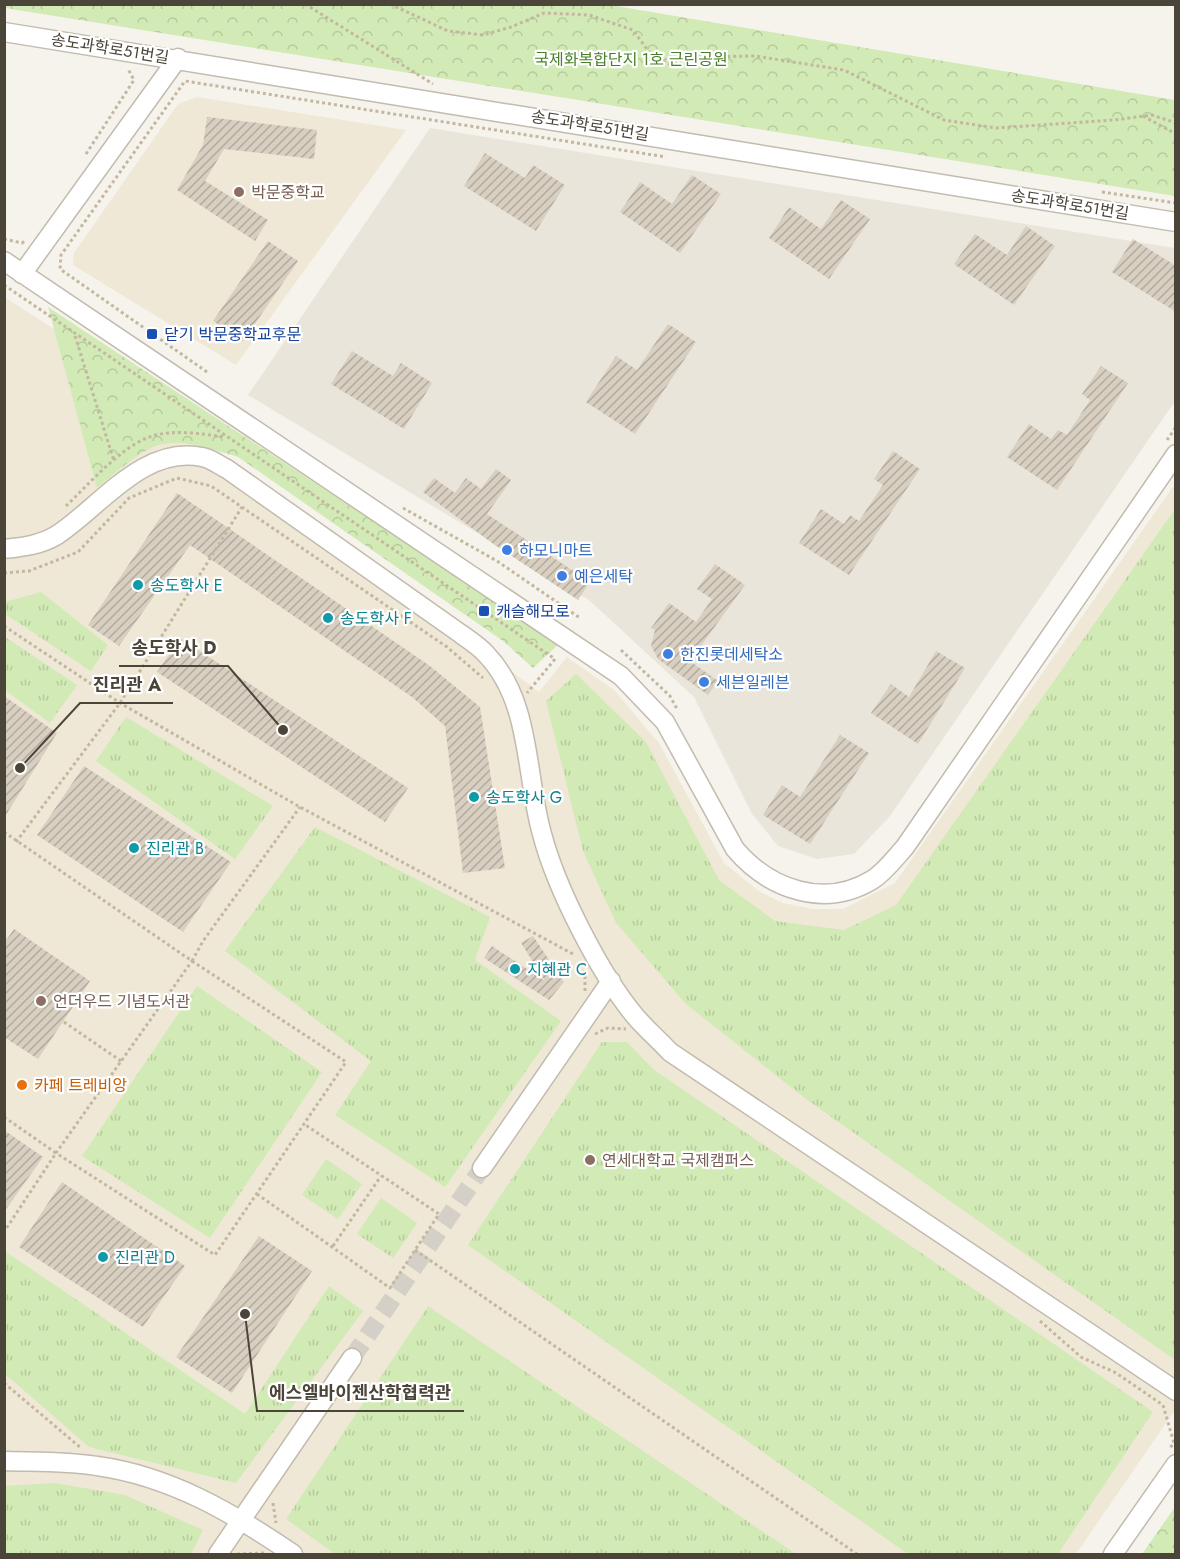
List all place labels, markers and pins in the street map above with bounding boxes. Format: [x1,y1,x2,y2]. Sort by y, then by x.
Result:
place label: 박문중학교 [251,181,325,204]
marker: 박문중학교 [232,185,246,199]
place label: 닫기 박문중학교후문 [164,323,302,346]
marker: 닫기 박문중학교후문 [145,327,159,341]
place label: 하모니마트 [519,539,593,562]
marker: 하모니마트 [500,543,514,557]
place label: 예은세탁 [574,565,633,588]
marker: 예은세탁 [555,569,569,583]
place label: 송도학사 E [150,574,222,597]
marker: 송도학사 E [131,578,145,592]
place label: 캐슬해모로 [496,600,570,623]
marker: 캐슬해모로 [477,604,491,618]
place label: 송도학사 F [340,607,412,630]
marker: 송도학사 F [321,611,335,625]
callout: 송도학사 D [119,630,228,666]
place label: 한진롯데세탁소 [680,643,783,666]
marker: 한진롯데세탁소 [661,647,675,661]
callout: 진리관 A [80,667,173,703]
place label: 세븐일레븐 [716,671,790,694]
marker: 세븐일레븐 [697,675,711,689]
place label: 송도학사 G [486,786,562,809]
marker: 송도학사 G [467,790,481,804]
place label: 진리관 B [146,837,204,860]
marker: 진리관 B [127,841,141,855]
place label: 지혜관 C [527,958,587,981]
marker: 지혜관 C [508,962,522,976]
place label: 언더우드 기념도서관 [53,990,191,1013]
marker: 언더우드 기념도서관 [34,994,48,1008]
place label: 카페 트레비앙 [34,1074,127,1097]
marker: 카페 트레비앙 [15,1078,29,1092]
place label: 연세대학교 국제캠퍼스 [602,1149,754,1172]
marker: 연세대학교 국제캠퍼스 [583,1153,597,1167]
place label: 진리관 D [115,1246,175,1269]
marker: 진리관 D [96,1250,110,1264]
callout: 에스엘바이젠산학협력관 [257,1375,464,1411]

